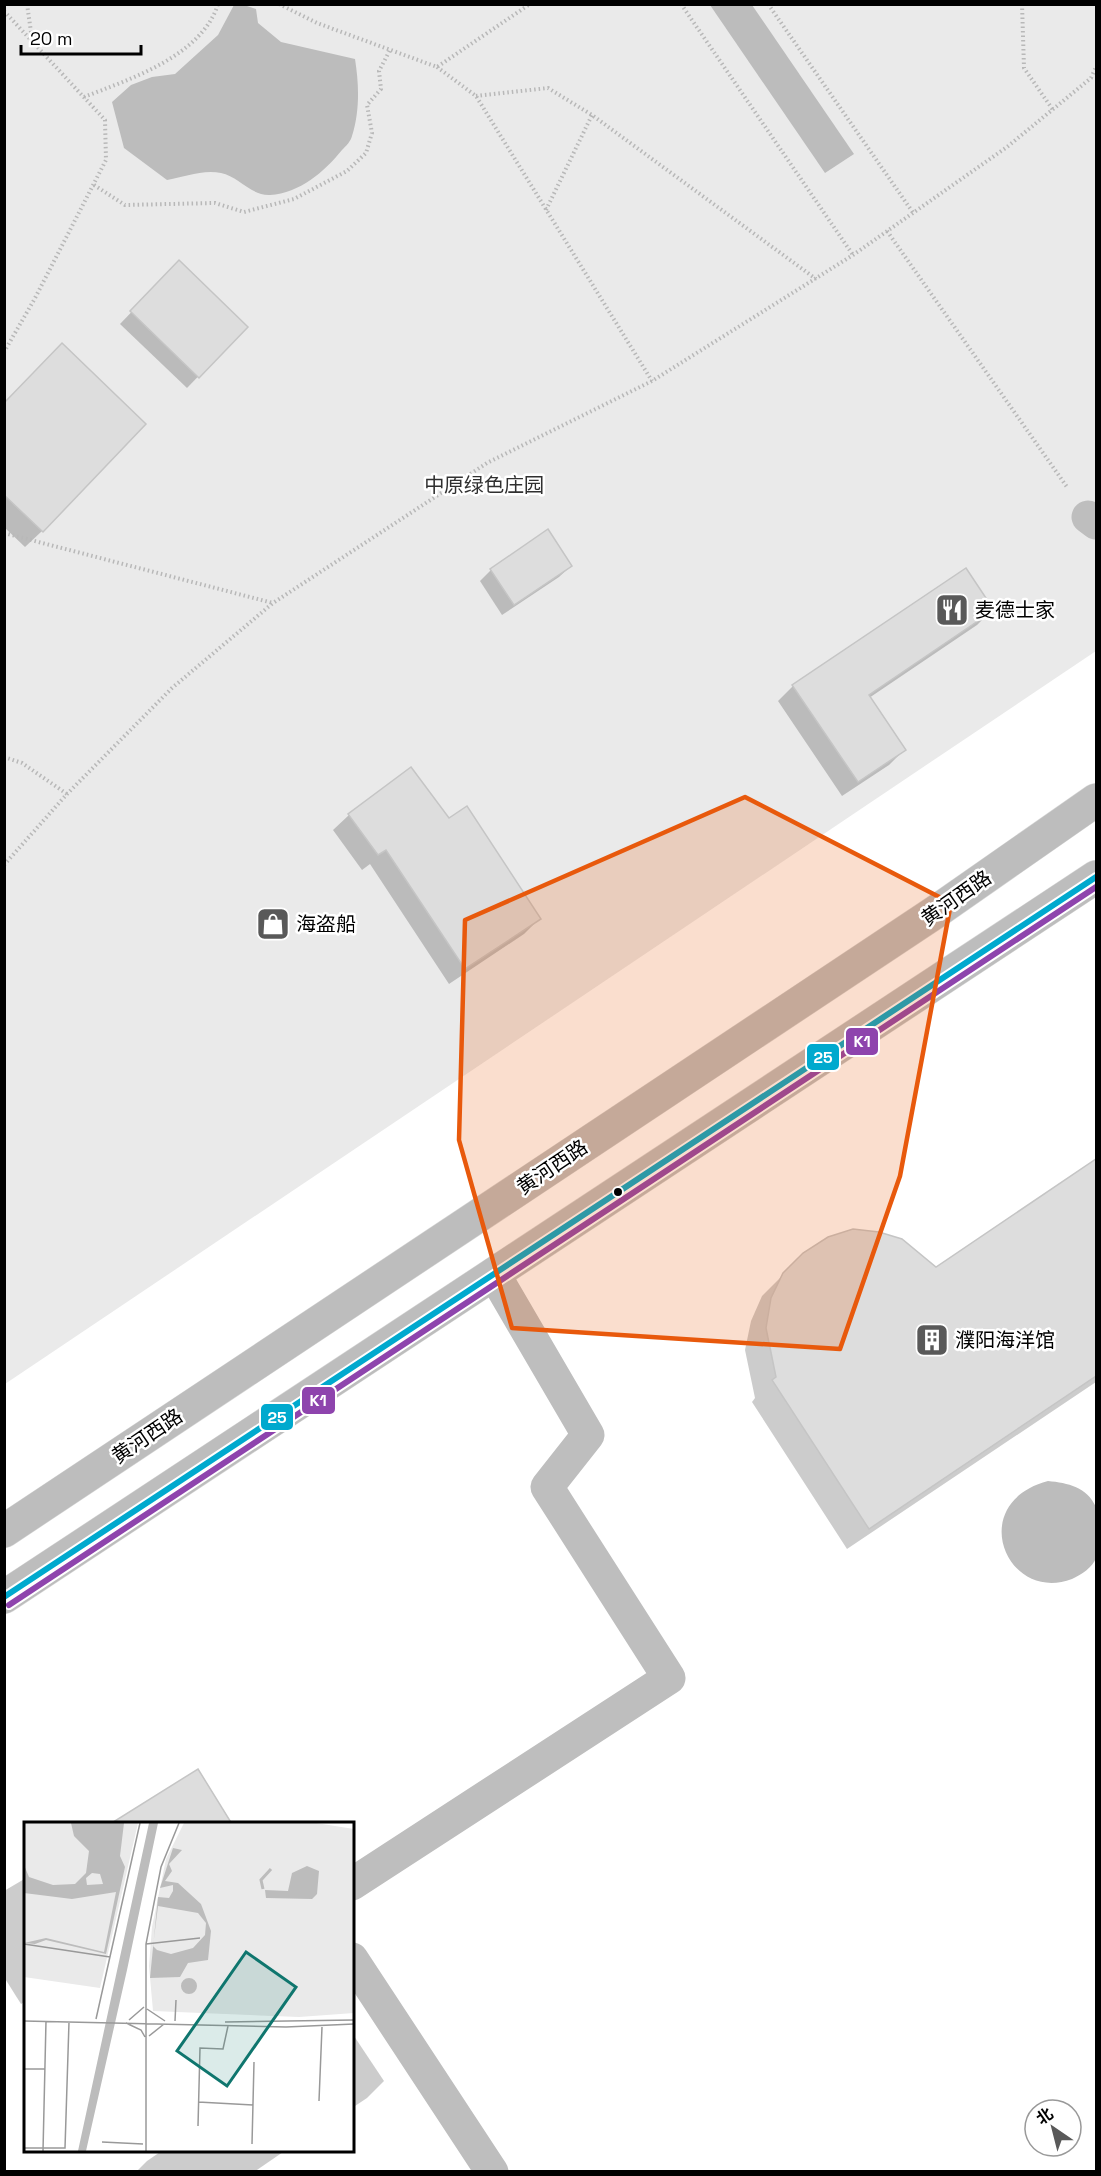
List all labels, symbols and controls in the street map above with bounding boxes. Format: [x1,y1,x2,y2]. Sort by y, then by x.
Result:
scale bar [21,18,141,56]
text: 20 m [30,27,73,50]
park label: 中原绿色庄园 [424,472,544,498]
restaurant icon: 麦德士家 [934,592,970,628]
place label: 麦德士家 [975,597,1055,623]
street label: 黄河西路 [916,864,996,932]
shop icon: 海盗船 [255,906,291,942]
place label: 海盗船 [296,911,356,937]
line badge: K1 [845,1027,879,1056]
text: K1 [853,1031,871,1052]
line badge: 25 [806,1043,840,1071]
text: 25 [813,1047,833,1068]
street label: 黄河西路 [512,1134,592,1200]
unlabelled marker [612,1186,624,1198]
building icon: 濮阳海洋馆 [914,1322,950,1358]
place label: 濮阳海洋馆 [955,1327,1055,1353]
line badge: K1 [301,1386,336,1415]
text: K1 [309,1390,327,1411]
street label: 黄河西路 [107,1403,187,1469]
line badge: 25 [260,1403,294,1431]
text: 25 [267,1407,287,1428]
inset map [24,1822,354,2152]
north arrow [1023,2098,1083,2158]
text: 北 [1032,2103,1057,2129]

